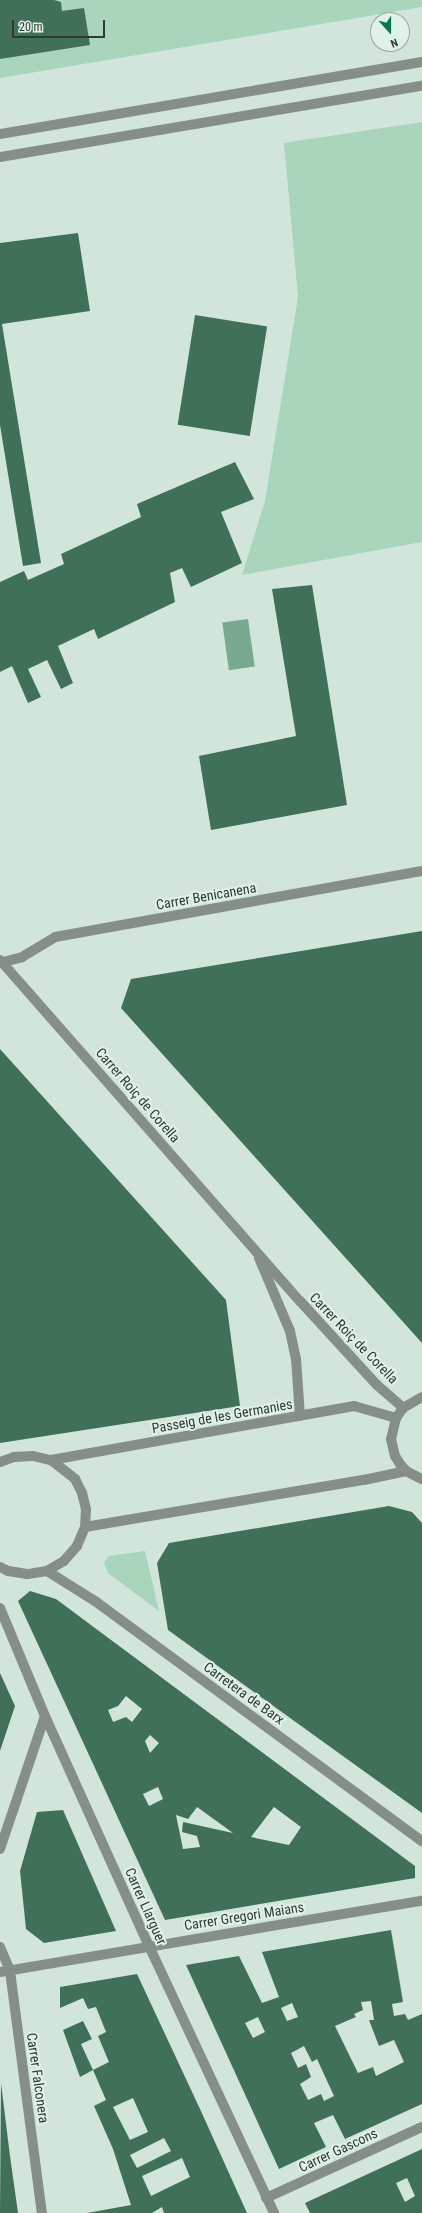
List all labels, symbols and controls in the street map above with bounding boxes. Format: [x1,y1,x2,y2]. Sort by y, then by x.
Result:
scale bar [14,12,107,38]
north arrow [370,12,410,52]
text: 20 m [19,20,43,34]
text: N [389,35,400,50]
street label: Carrer Benicanena [155,879,257,913]
street label: Carrer Roiç de Corella [92,1044,184,1146]
street label: Carrer Roiç de Corella [306,1289,402,1387]
street label: Passeig de les Germanies [150,1395,294,1437]
street label: Carretera de Barx [200,1658,288,1728]
street label: Carrer Llarguer [122,1865,170,1947]
street label: Carrer Gregori Maians [183,1898,305,1934]
street label: Carrer Falconera [23,2032,53,2124]
street label: Carrer Gascons [296,2124,380,2176]

